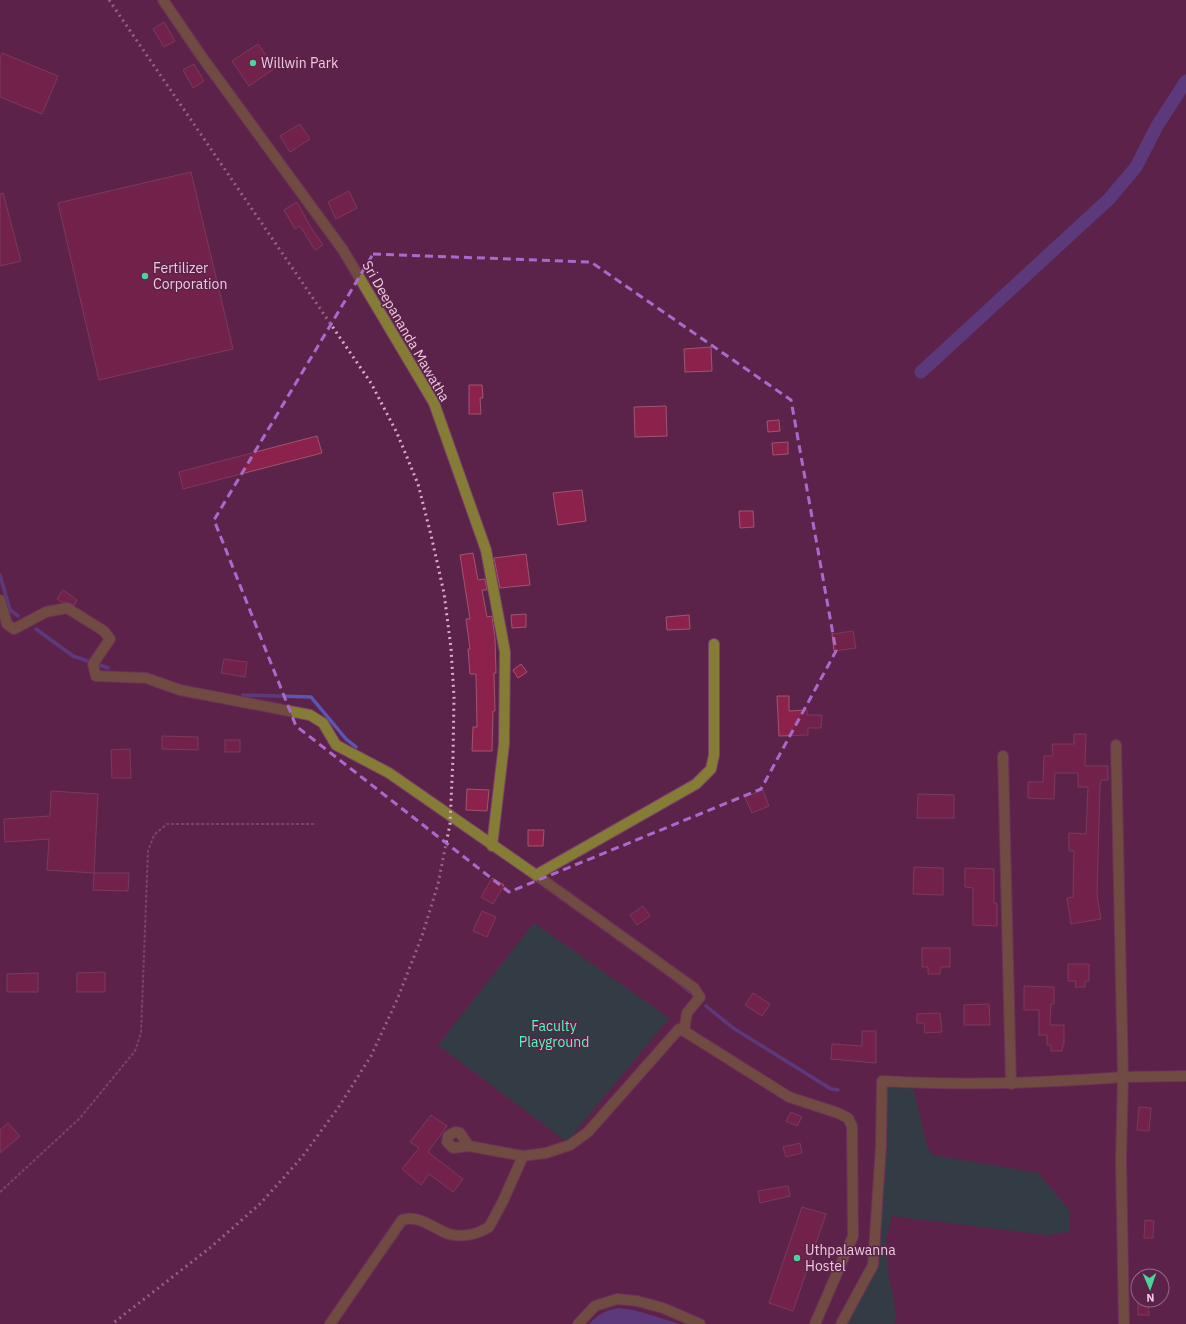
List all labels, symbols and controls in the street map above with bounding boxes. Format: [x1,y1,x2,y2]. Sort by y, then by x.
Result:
place label: Willwin Park [261,54,339,72]
marker: Willwin Park [248,58,258,68]
street label: Sri Deepananda Mawatha [358,257,454,405]
place label: Fertilizer Corporation [153,259,227,293]
marker: Fertilizer Corporation [140,271,150,281]
park label: Faculty Playground [519,1017,589,1051]
place label: Uthpalawanna Hostel [805,1241,896,1275]
marker: Uthpalawanna Hostel [792,1253,802,1263]
north arrow [1130,1268,1170,1308]
text: N [1146,1291,1155,1305]

